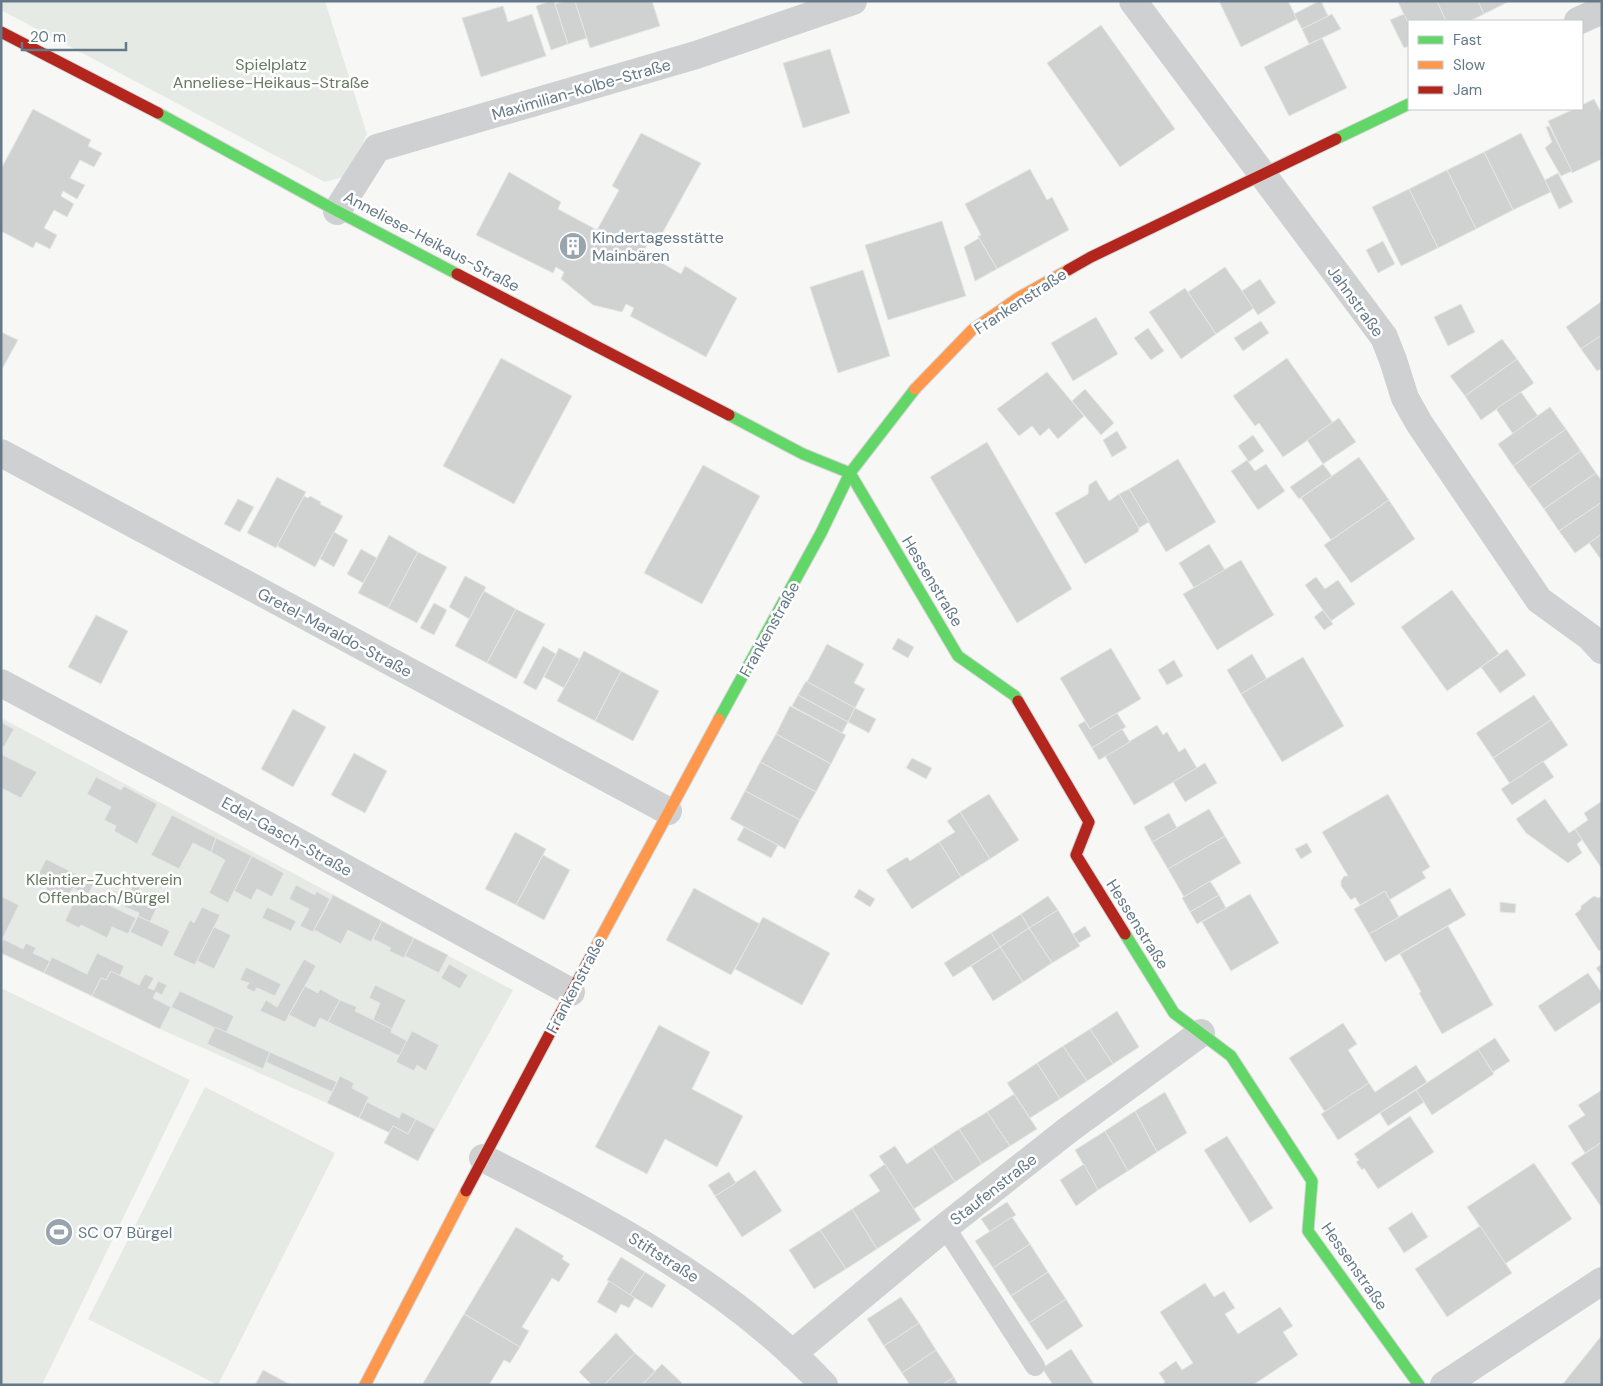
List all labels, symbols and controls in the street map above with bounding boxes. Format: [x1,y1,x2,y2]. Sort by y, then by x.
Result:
scale bar [22,20,126,52]
legend [1408,20,1583,110]
text: 20 m [30,27,66,47]
text: Fast [1453,30,1482,50]
park label: Spielplatz Anneliese-Heikaus-Straße [173,54,369,93]
street label: Maximilian-Kolbe-Straße [489,54,673,125]
text: Slow [1453,55,1486,75]
text: Jam [1453,80,1482,100]
street label: Anneliese-Heikaus-Straße [340,186,523,297]
place label: Kindertagesstätte Mainbären [592,227,724,266]
building icon: Kindertagesstätte Mainbären [558,231,588,261]
street label: Jahnstraße [1323,261,1389,341]
street label: Frankenstraße [970,264,1071,339]
street label: Hessenstraße [897,532,968,631]
street label: Frankenstraße [735,578,804,681]
street label: Gretel-Maraldo-Straße [254,583,416,682]
street label: Edel-Gasch-Straße [218,792,356,881]
park label: Kleintier-Zuchtverein Offenbach/Bürgel [26,869,182,908]
street label: Hessenstraße [1102,875,1174,973]
street label: Frankenstraße [541,933,610,1037]
street label: Staufenstraße [946,1149,1041,1230]
sports icon: SC 07 Bürgel [44,1217,74,1247]
street label: Hessenstraße [1317,1218,1393,1314]
place label: SC 07 Bürgel [78,1222,172,1243]
street label: Stiftstraße [625,1228,703,1287]

